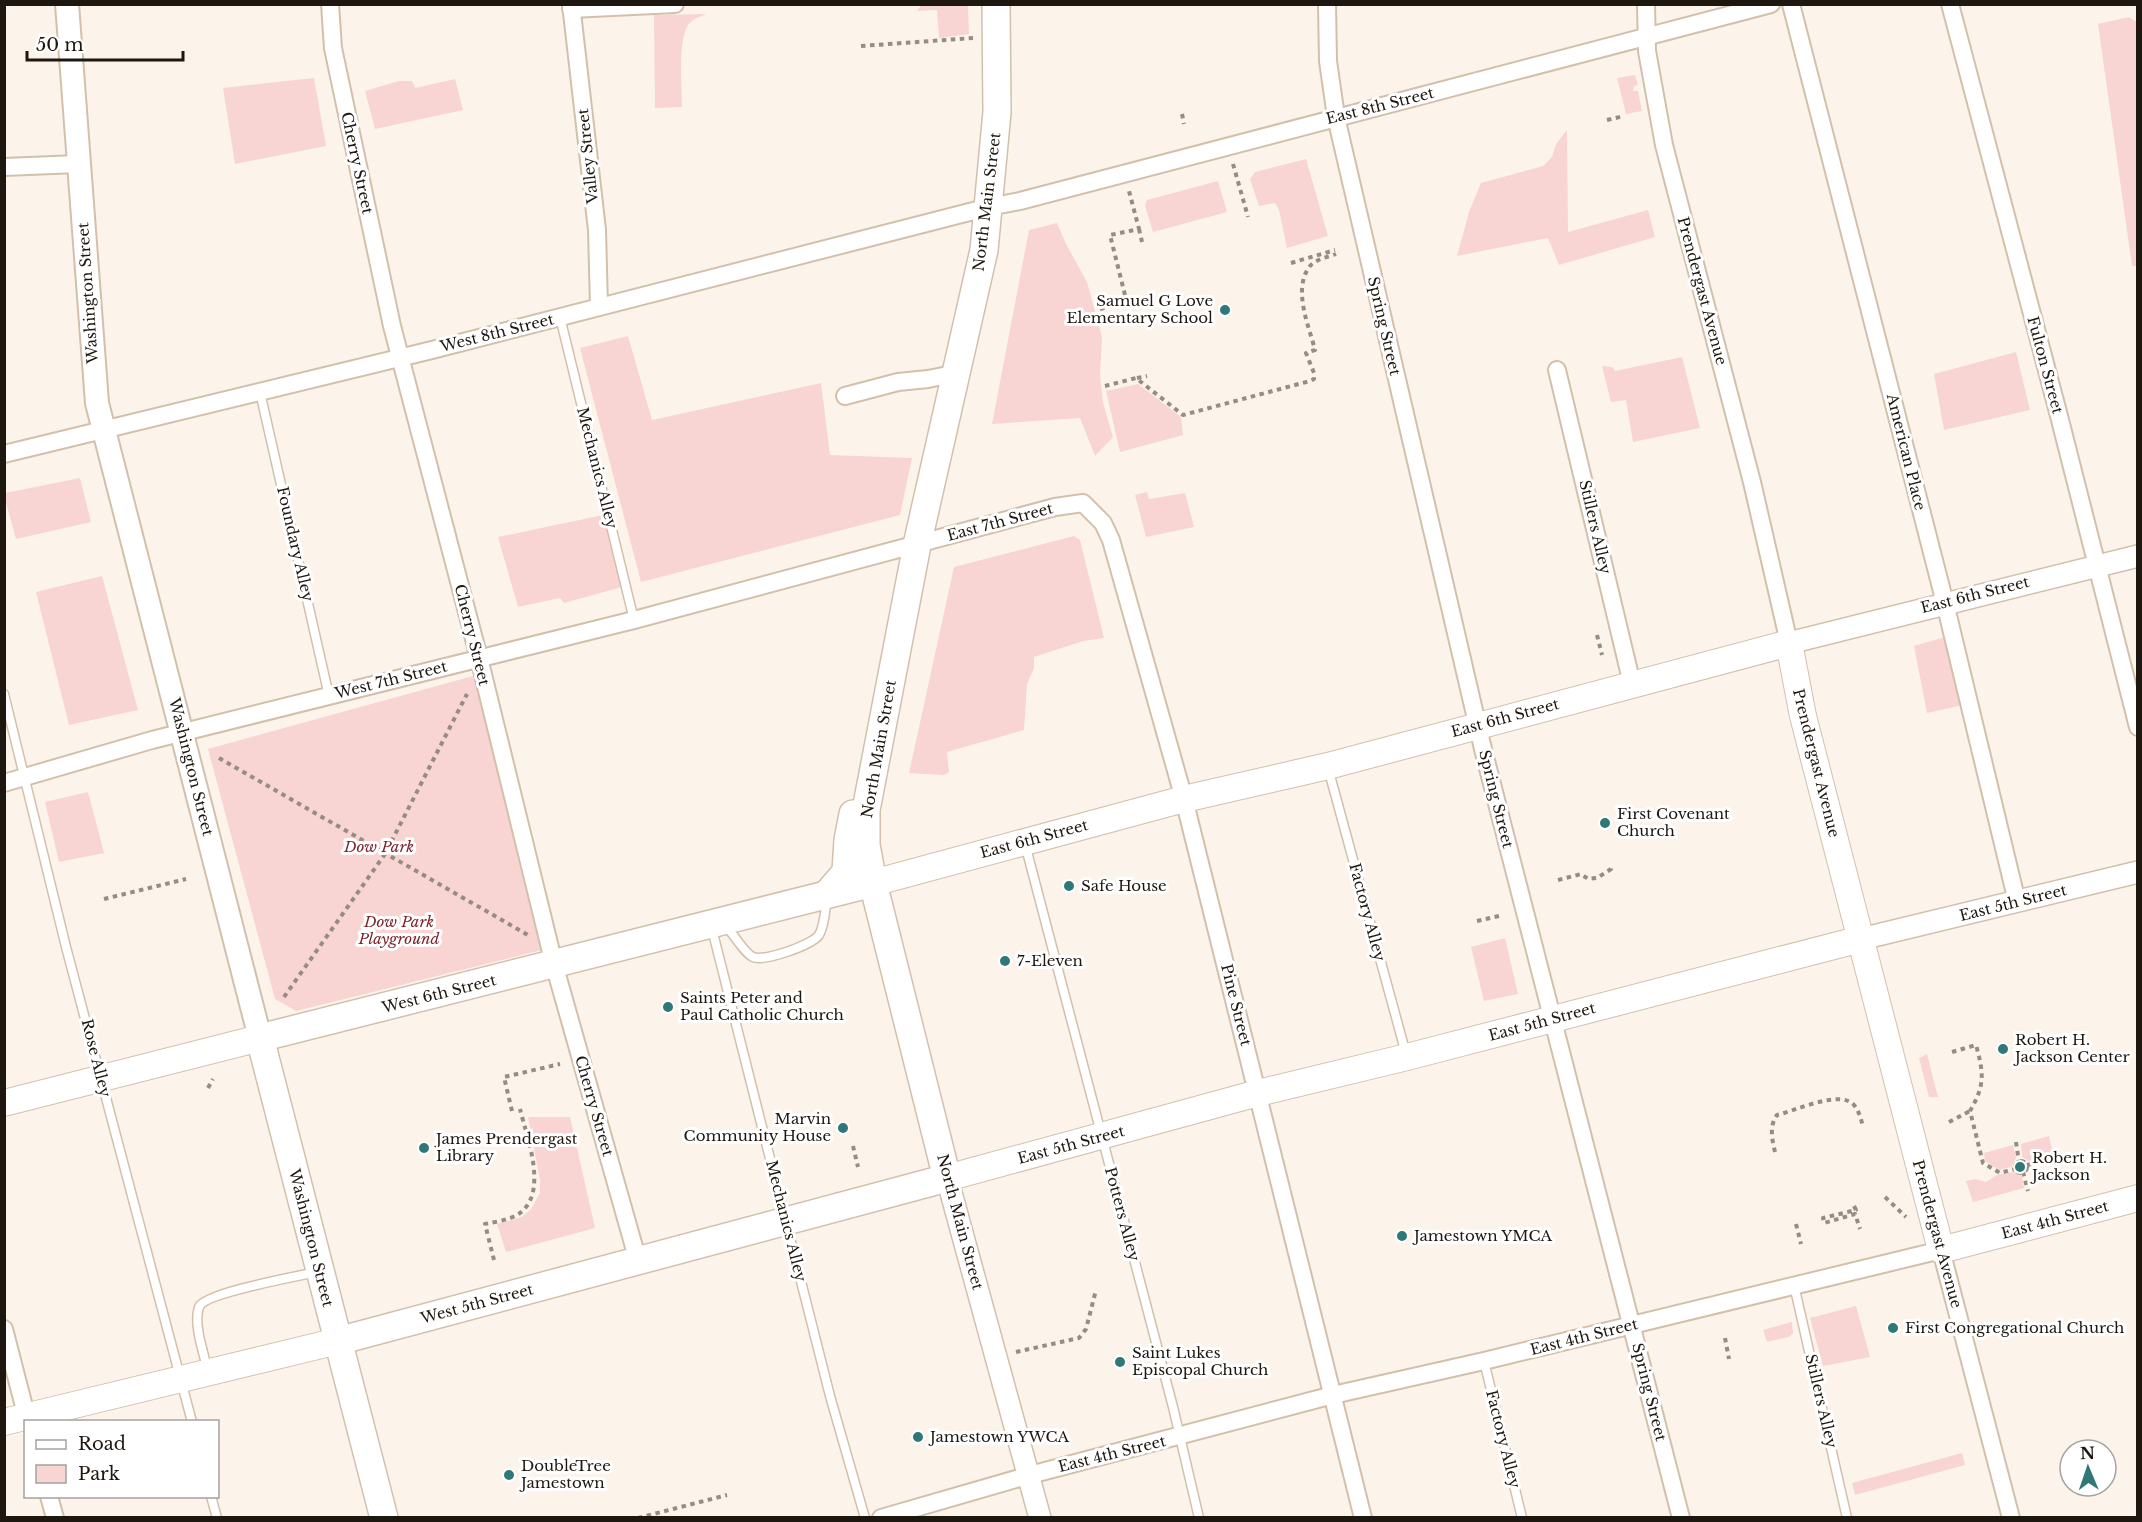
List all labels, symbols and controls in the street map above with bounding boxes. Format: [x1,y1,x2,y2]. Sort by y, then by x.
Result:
scale bar [27,24,183,62]
text: 50 m [36,34,84,56]
street label: East 8th Street [1324,83,1436,128]
street label: Valley Street [573,107,602,205]
street label: Cherry Street [337,110,378,216]
street label: North Main Street [969,131,1004,273]
street label: Prendergast Avenue [1674,215,1731,367]
street label: Washington Street [73,221,102,365]
street label: Spring Street [1364,275,1405,377]
place label: Samuel G Love Elementary School [1067,291,1213,327]
marker: Samuel G Love Elementary School [1218,303,1232,317]
street label: West 8th Street [437,309,556,356]
street label: Fulton Street [2023,314,2068,416]
street label: American Place [1883,391,1930,512]
street label: Mechanics Alley [573,405,622,531]
street label: Stillers Alley [1575,478,1616,576]
street label: Foundary Alley [273,485,318,604]
street label: East 7th Street [945,498,1055,545]
street label: East 6th Street [1919,572,2031,617]
street label: Cherry Street [451,582,494,688]
street label: West 7th Street [332,656,449,703]
street label: North Main Street [857,678,900,819]
street label: Prendergast Avenue [1789,686,1844,839]
street label: East 6th Street [1449,694,1561,741]
street label: Washington Street [165,695,218,838]
street label: Spring Street [1475,748,1518,850]
place label: First Covenant Church [1617,804,1730,840]
street label: East 6th Street [978,815,1090,862]
marker: First Covenant Church [1598,816,1612,830]
park label: Dow Park [343,837,414,856]
street label: Factory Alley [1345,861,1390,963]
place label: Safe House [1081,876,1167,895]
marker: Safe House [1062,879,1076,893]
street label: East 5th Street [1957,880,2069,925]
park label: Dow Park Playground [358,912,439,948]
place label: 7-Eleven [1017,951,1083,970]
marker: 7-Eleven [998,954,1012,968]
street label: Pine Street [1217,962,1256,1048]
street label: West 6th Street [379,970,498,1017]
place label: Saints Peter and Paul Catholic Church [680,988,844,1024]
street label: East 5th Street [1486,998,1598,1045]
marker: Saints Peter and Paul Catholic Church [661,1000,675,1014]
street label: Rose Alley [78,1017,115,1099]
place label: Robert H. Jackson Center [2013,1030,2130,1066]
marker: Robert H. Jackson Center [1996,1042,2010,1056]
street label: Cherry Street [571,1053,618,1159]
place label: Marvin Community House [684,1109,831,1145]
marker: Marvin Community House [836,1121,850,1135]
street label: East 5th Street [1015,1121,1127,1168]
place label: James Prendergast Library [434,1129,578,1165]
marker: James Prendergast Library [417,1141,431,1155]
place label: Robert H. Jackson [2030,1148,2107,1184]
street label: North Main Street [933,1152,988,1292]
street label: Mechanics Alley [762,1158,811,1284]
street label: Prendergast Avenue [1909,1158,1966,1310]
marker: Robert H. Jackson [2013,1160,2027,1174]
street label: Potters Alley [1101,1165,1144,1263]
street label: Washington Street [285,1166,338,1309]
street label: East 4th Street [1999,1196,2111,1243]
place label: Jamestown YMCA [1412,1226,1552,1245]
marker: Jamestown YMCA [1395,1229,1409,1243]
street label: West 5th Street [418,1279,536,1328]
street label: East 4th Street [1528,1314,1640,1359]
place label: First Congregational Church [1905,1318,2124,1337]
marker: First Congregational Church [1886,1321,1900,1335]
street label: Spring Street [1628,1341,1671,1443]
place label: Saint Lukes Episcopal Church [1132,1343,1268,1379]
street label: Stillers Alley [1801,1352,1842,1450]
marker: Saint Lukes Episcopal Church [1113,1355,1127,1369]
street label: Factory Alley [1482,1388,1525,1490]
legend [24,1420,219,1498]
place label: Jamestown YWCA [928,1427,1070,1446]
marker: Jamestown YWCA [911,1430,925,1444]
street label: East 4th Street [1056,1431,1168,1476]
text: Road [78,1433,126,1455]
north arrow [2058,1438,2118,1498]
text: N [2080,1443,2095,1463]
place label: DoubleTree Jamestown [519,1456,611,1492]
text: Park [78,1463,120,1485]
marker: DoubleTree Jamestown [502,1468,516,1482]

